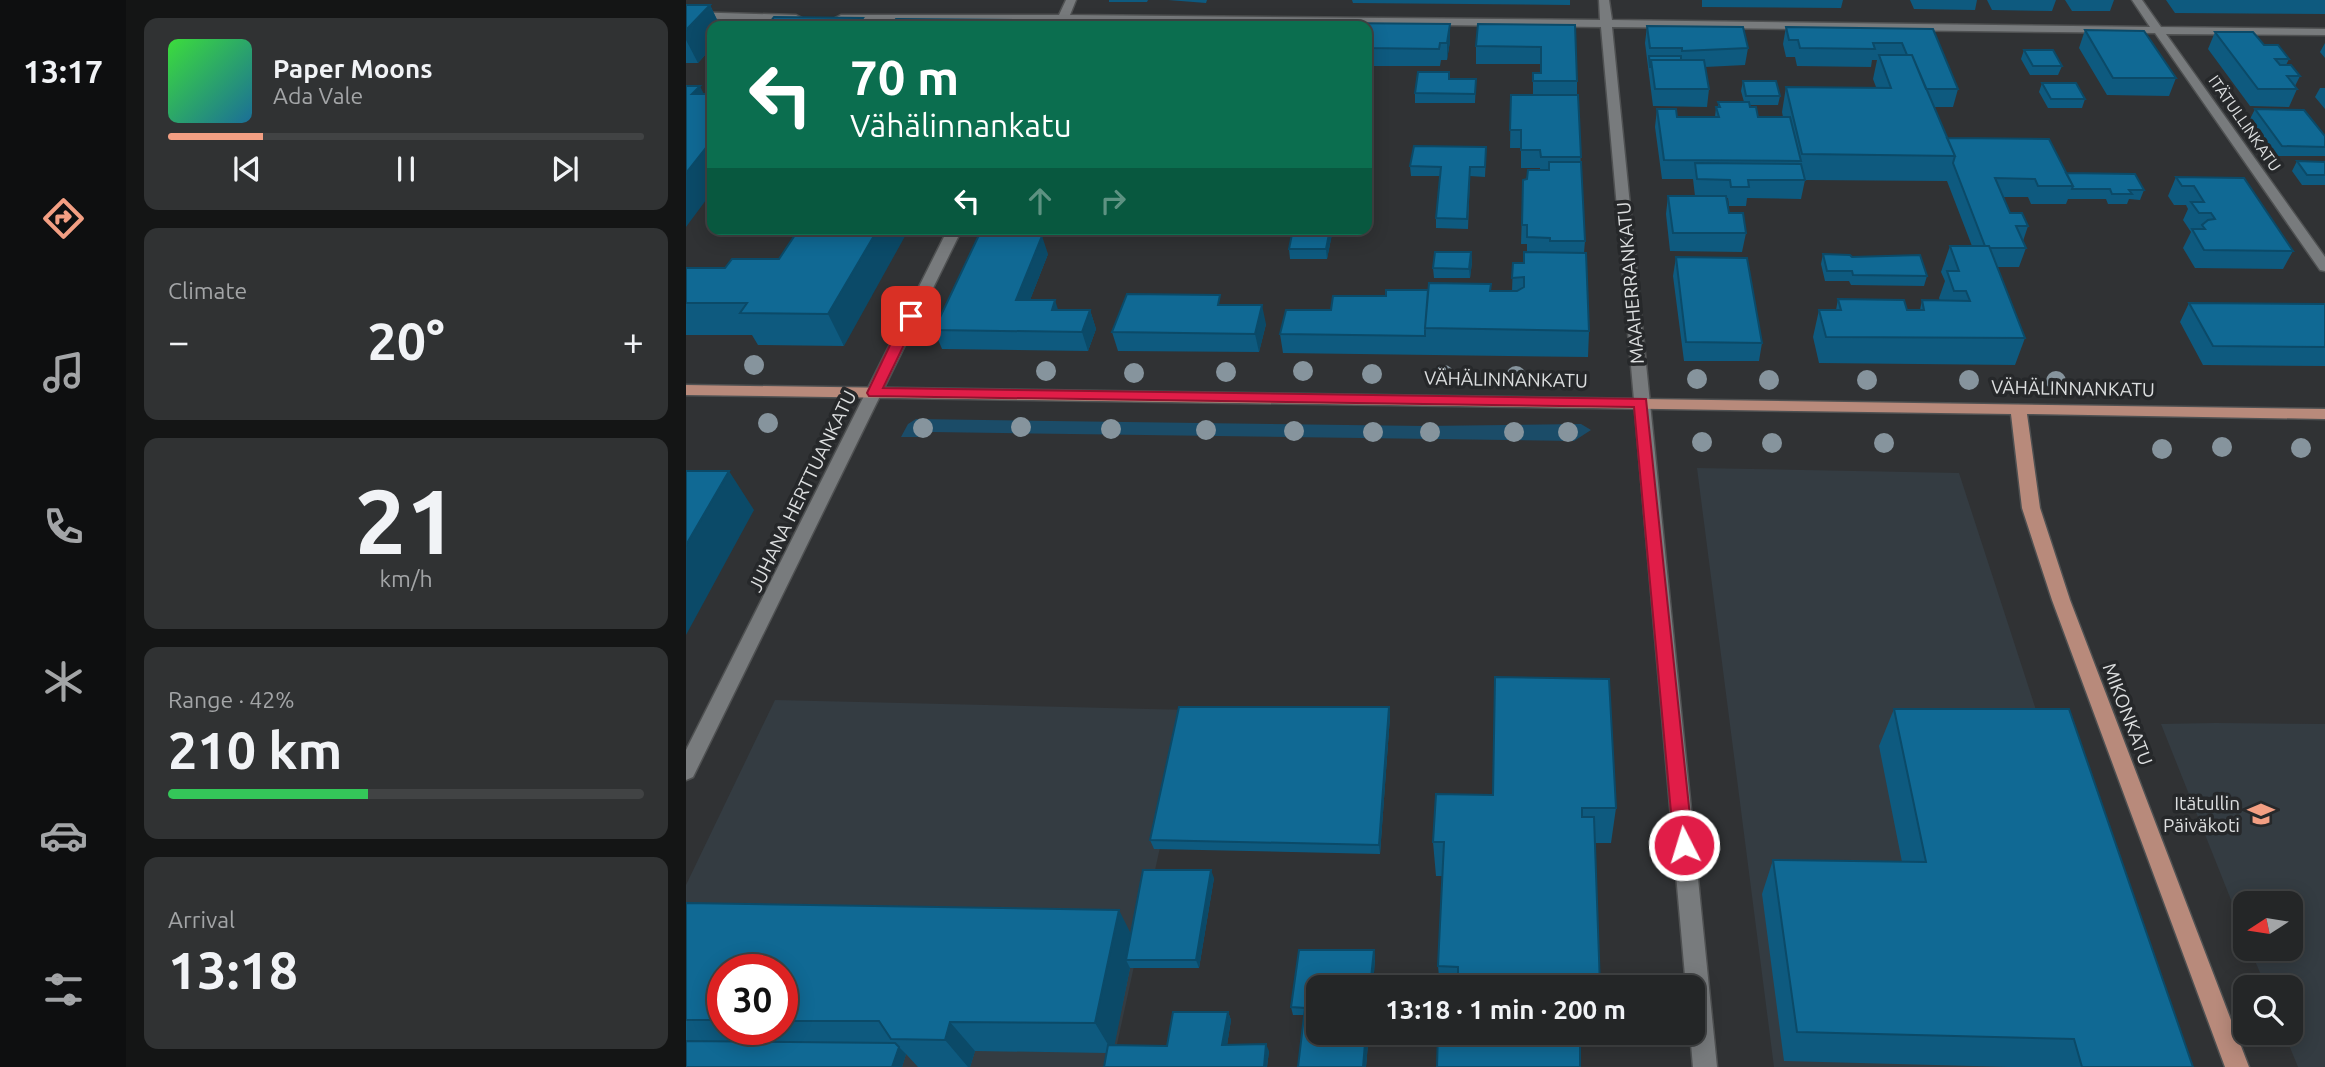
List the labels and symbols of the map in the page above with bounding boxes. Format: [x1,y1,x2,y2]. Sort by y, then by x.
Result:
street label: ITÄTULLINKATU [2205,72,2285,174]
street label: MAAHERRANKATU [1612,201,1648,365]
pin [881,286,941,346]
street label: VÄHÄLINNANKATU [1424,367,1588,391]
street label: VÄHÄLINNANKATU [1991,376,2155,400]
street label: JUHANA HERTTUANKATU [744,387,860,595]
street label: MIKONKATU [2098,660,2158,768]
place label: Itätullin Päiväkoti [2163,792,2240,836]
school or university icon: Itätullin Päiväkoti [2246,799,2276,829]
position arrow [1647,808,1721,882]
north arrow [2233,891,2303,961]
speed limit sign: 30 [707,954,798,1045]

